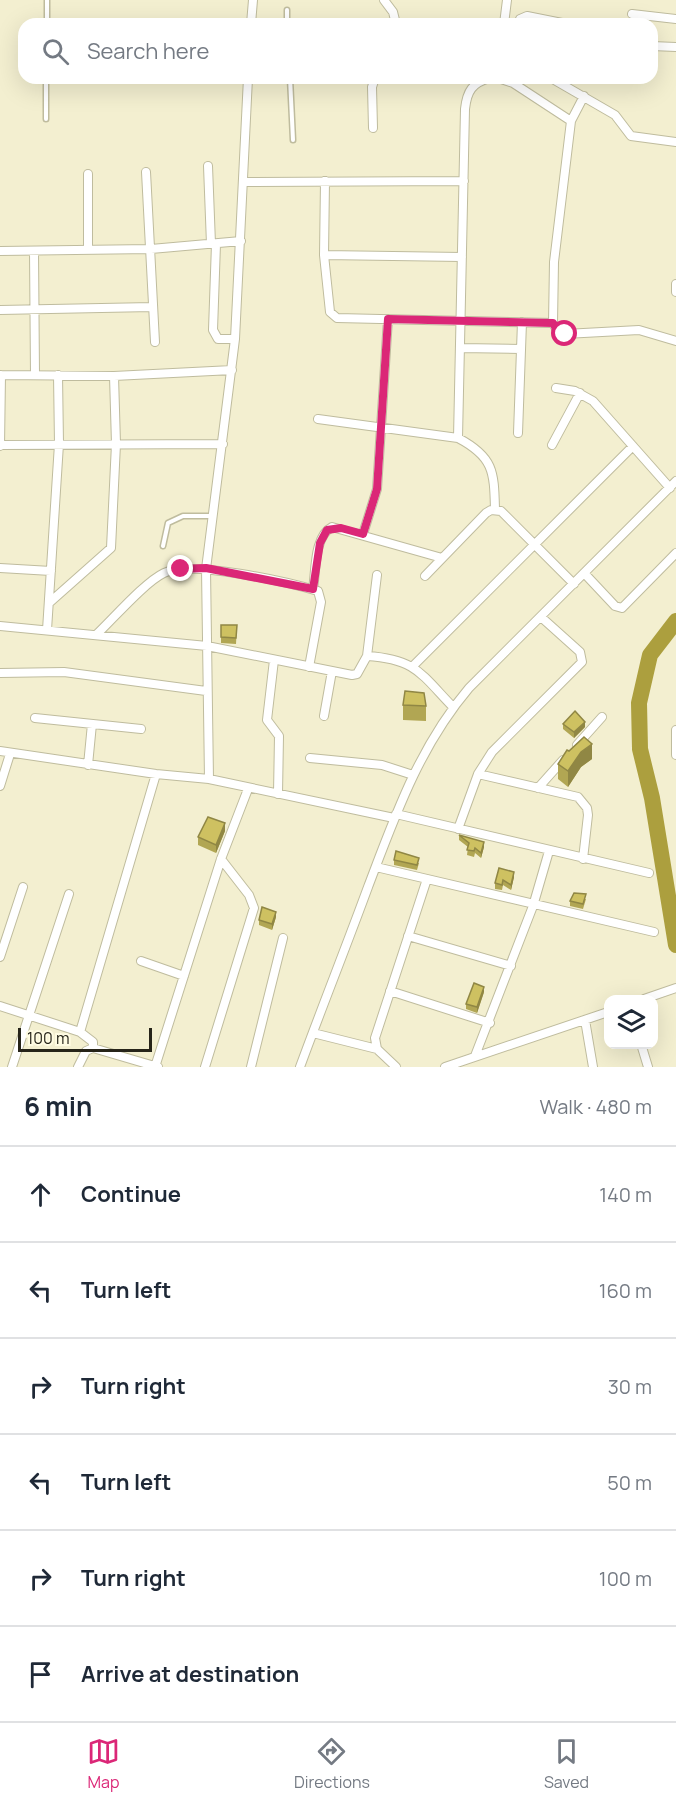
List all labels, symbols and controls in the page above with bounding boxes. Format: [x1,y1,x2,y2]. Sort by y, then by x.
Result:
search box [18,18,658,84]
icon: search [39,35,72,68]
text: Search here [87,36,209,66]
route start [551,320,577,346]
route end [167,555,193,581]
map controls [604,995,658,1049]
button: layers [604,995,658,1049]
scale bar [18,1025,152,1052]
text: 100 m [27,1027,70,1049]
text: 6 min [24,1088,92,1124]
text: Walk · 480 m [539,1093,652,1120]
icon: ahead [24,1178,57,1211]
text: Continue [81,1179,181,1209]
text: 140 m [599,1181,652,1208]
icon: left [24,1274,57,1307]
text: Turn left [81,1275,171,1305]
text: 160 m [599,1277,652,1304]
icon: right [24,1370,57,1403]
text: Turn right [81,1371,186,1401]
text: 30 m [608,1373,652,1400]
icon: left [24,1466,57,1499]
text: Turn left [81,1467,171,1497]
text: 50 m [607,1469,652,1496]
icon: right [24,1562,57,1595]
text: Turn right [81,1563,186,1593]
text: 100 m [599,1565,652,1592]
icon: arrive [24,1658,57,1691]
text: Arrive at destination [81,1659,299,1689]
tab: Map [87,1735,120,1793]
tab: Directions [294,1735,370,1793]
tab: Saved [544,1735,589,1793]

